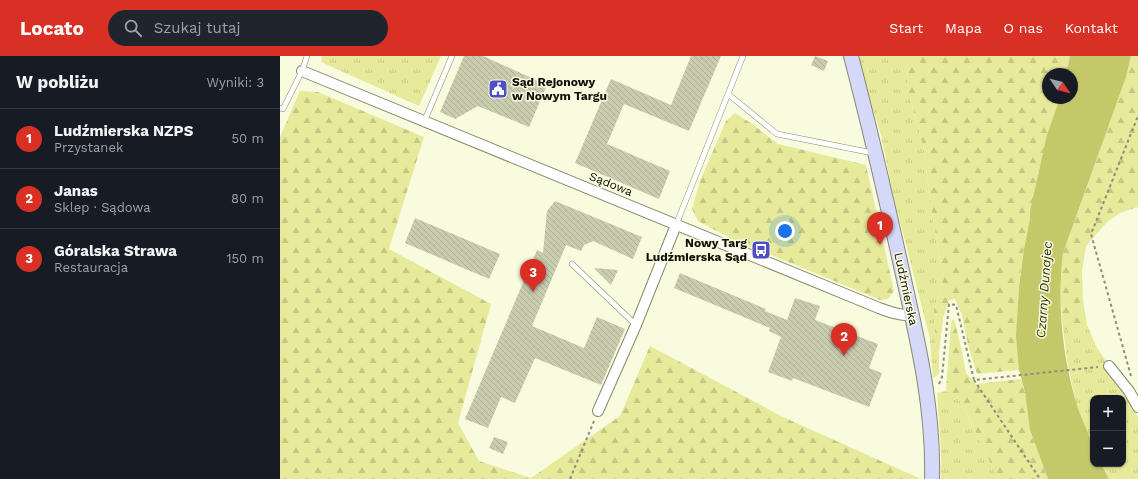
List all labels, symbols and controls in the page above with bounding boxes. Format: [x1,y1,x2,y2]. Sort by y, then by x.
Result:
search box [108,10,388,46]
text: Locato [20,17,84,40]
icon: search [122,17,144,39]
text: Szukaj tutaj [154,19,241,37]
text: Start [889,20,923,36]
text: Mapa [945,20,982,36]
text: O nas [1004,20,1043,36]
text: Kontakt [1065,20,1118,36]
north arrow [1042,68,1078,104]
text: W pobliżu [16,72,99,92]
text: Wyniki: 3 [207,75,264,90]
place label: Sąd Rejonowy w Nowym Targu [512,75,607,103]
public building icon: Sąd Rejonowy w Nowym Targu [487,78,509,100]
text: Ludźmierska NZPS [54,122,193,140]
text: 1 [26,131,32,146]
text: 50 m [232,131,264,146]
text: Przystanek [54,140,123,155]
street label: Sądowa [587,169,635,199]
text: Janas [54,182,98,200]
text: 2 [25,191,33,206]
text: 80 m [231,191,264,206]
text: Sklep · Sądowa [54,200,151,215]
pin: 1 [867,212,893,245]
your location [775,221,795,241]
place label: Nowy Targ Ludźmierska Sąd [646,236,747,264]
bus stop icon: Nowy Targ Ludźmierska Sąd [750,239,772,261]
water label: Czarny Dunajec [1033,241,1055,339]
text: Góralska Strawa [54,242,177,260]
text: 3 [25,251,33,266]
text: 150 m [226,251,264,266]
street label: Ludźmierska [891,251,921,327]
pin: 3 [520,259,546,292]
text: Restauracja [54,260,128,275]
pin: 2 [831,323,857,356]
map controls [1090,395,1126,467]
button: + [1090,395,1126,431]
button: − [1090,431,1126,467]

